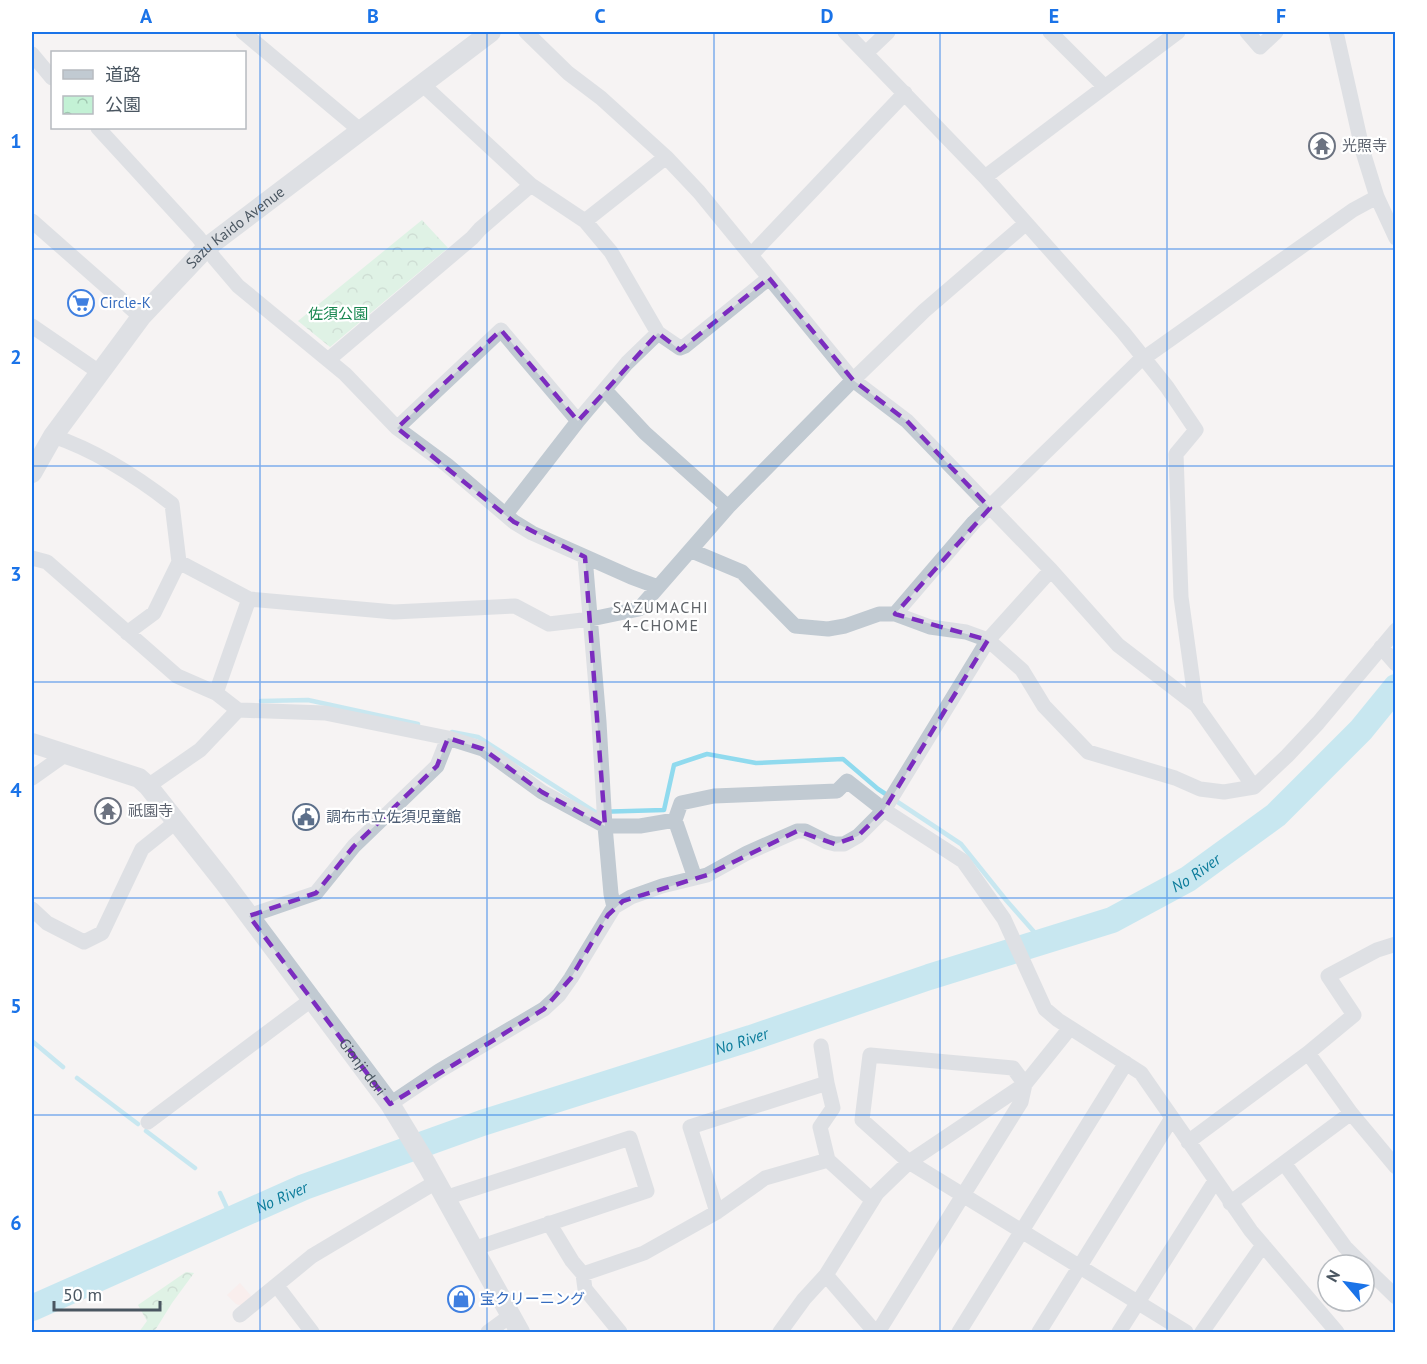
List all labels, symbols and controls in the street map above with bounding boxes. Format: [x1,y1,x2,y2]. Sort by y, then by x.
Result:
text: A [140,3,153,29]
text: B [367,3,379,29]
text: C [594,3,606,29]
text: D [821,3,834,29]
text: E [1049,3,1059,29]
text: F [1276,3,1286,29]
legend [51,51,246,129]
text: 道路 [105,63,141,86]
text: 公園 [105,93,141,116]
text: 1 [10,128,22,154]
temple icon: 光照寺 [1307,131,1337,161]
place label: 光照寺 [1342,136,1387,155]
street label: Sazu Kaido Avenue [182,182,288,272]
supermarket icon: Circle-K [66,288,96,318]
place label: Circle-K [100,293,151,312]
park label: 佐須公園 [308,304,368,323]
text: 2 [10,344,22,370]
text: 3 [10,561,22,587]
district label: SAZUMACHI 4-CHOME [613,597,709,635]
text: 4 [10,777,22,803]
temple icon: 祇園寺 [93,796,123,826]
place label: 祇園寺 [128,801,173,820]
public building icon: 調布市立佐須児童館 [291,802,321,832]
place label: 調布市立佐須児童館 [326,807,461,826]
water label: No River [1168,848,1226,896]
text: 5 [10,993,22,1019]
water label: No River [712,1022,773,1059]
street label: Gionji dori [335,1034,390,1099]
water label: No River [252,1176,312,1217]
text: 6 [10,1210,22,1236]
north arrow [1316,1253,1376,1313]
text: N [1322,1266,1344,1285]
scale bar [54,1274,160,1312]
text: 50 m [63,1283,102,1306]
shop icon: 宝クリーニング [446,1284,476,1314]
place label: 宝クリーニング [480,1289,585,1308]

